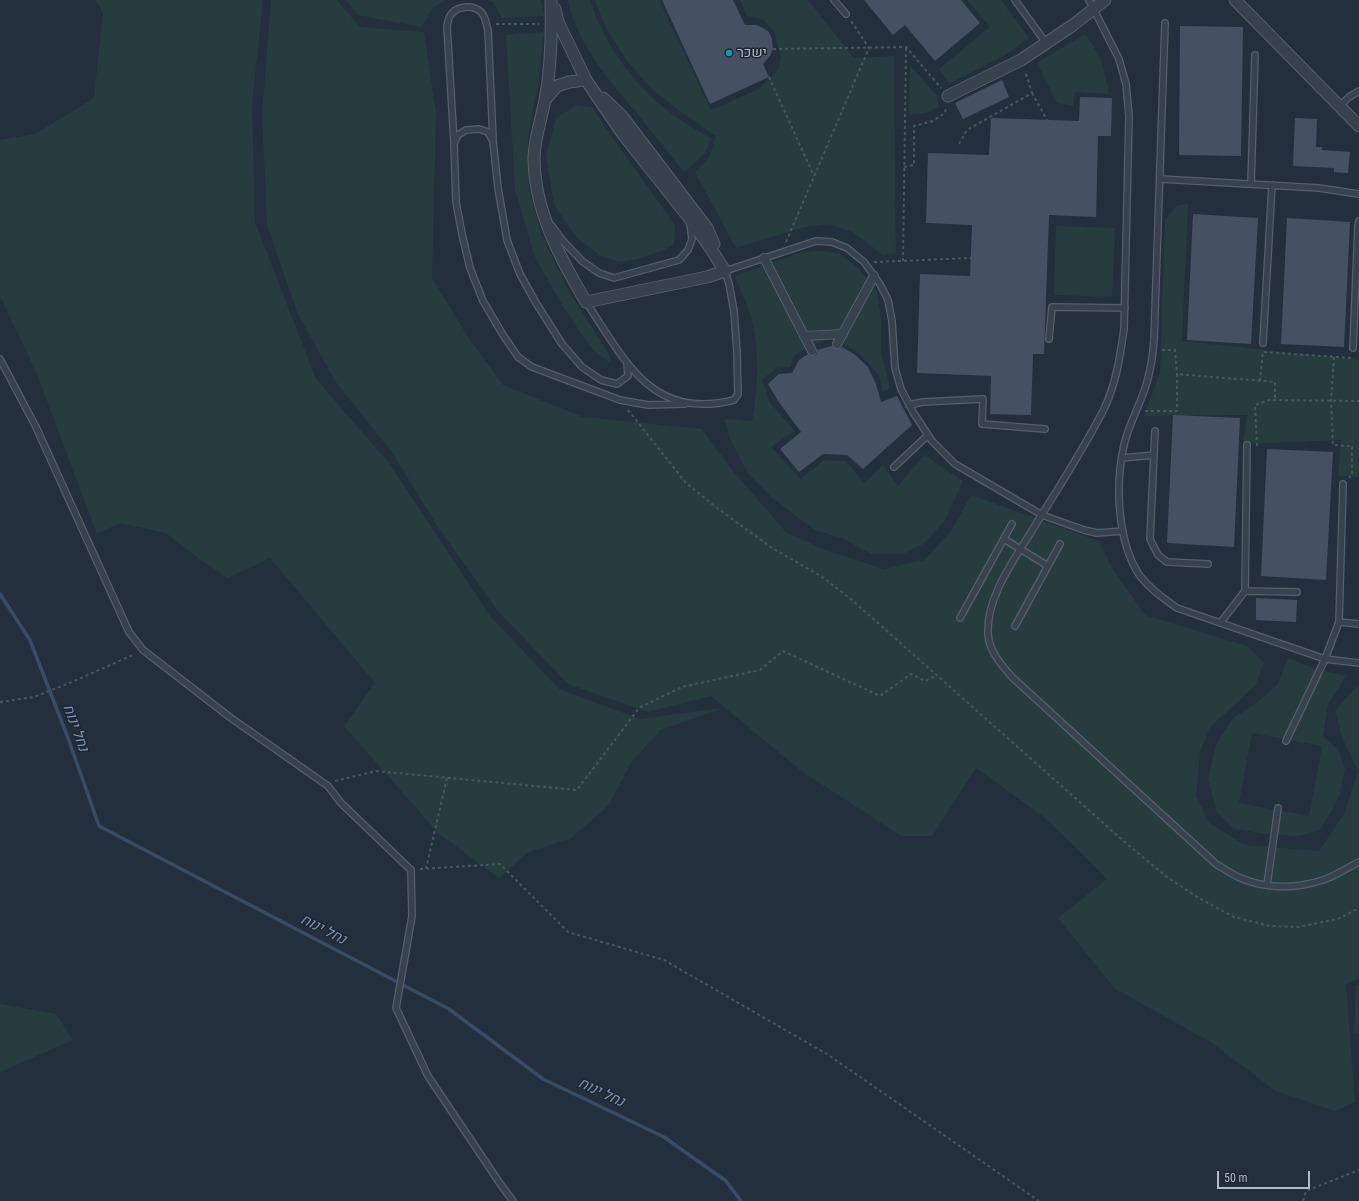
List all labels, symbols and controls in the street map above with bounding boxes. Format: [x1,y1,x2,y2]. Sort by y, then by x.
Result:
place label: ישכר [737,45,767,61]
marker: ישכר [724,48,734,58]
water label: נחל ינוח [58,702,92,754]
water label: נחל ינוח [297,911,349,949]
water label: נחל ינוח [575,1074,627,1112]
scale bar [1219,1163,1312,1189]
text: 50 m [1224,1171,1248,1185]

